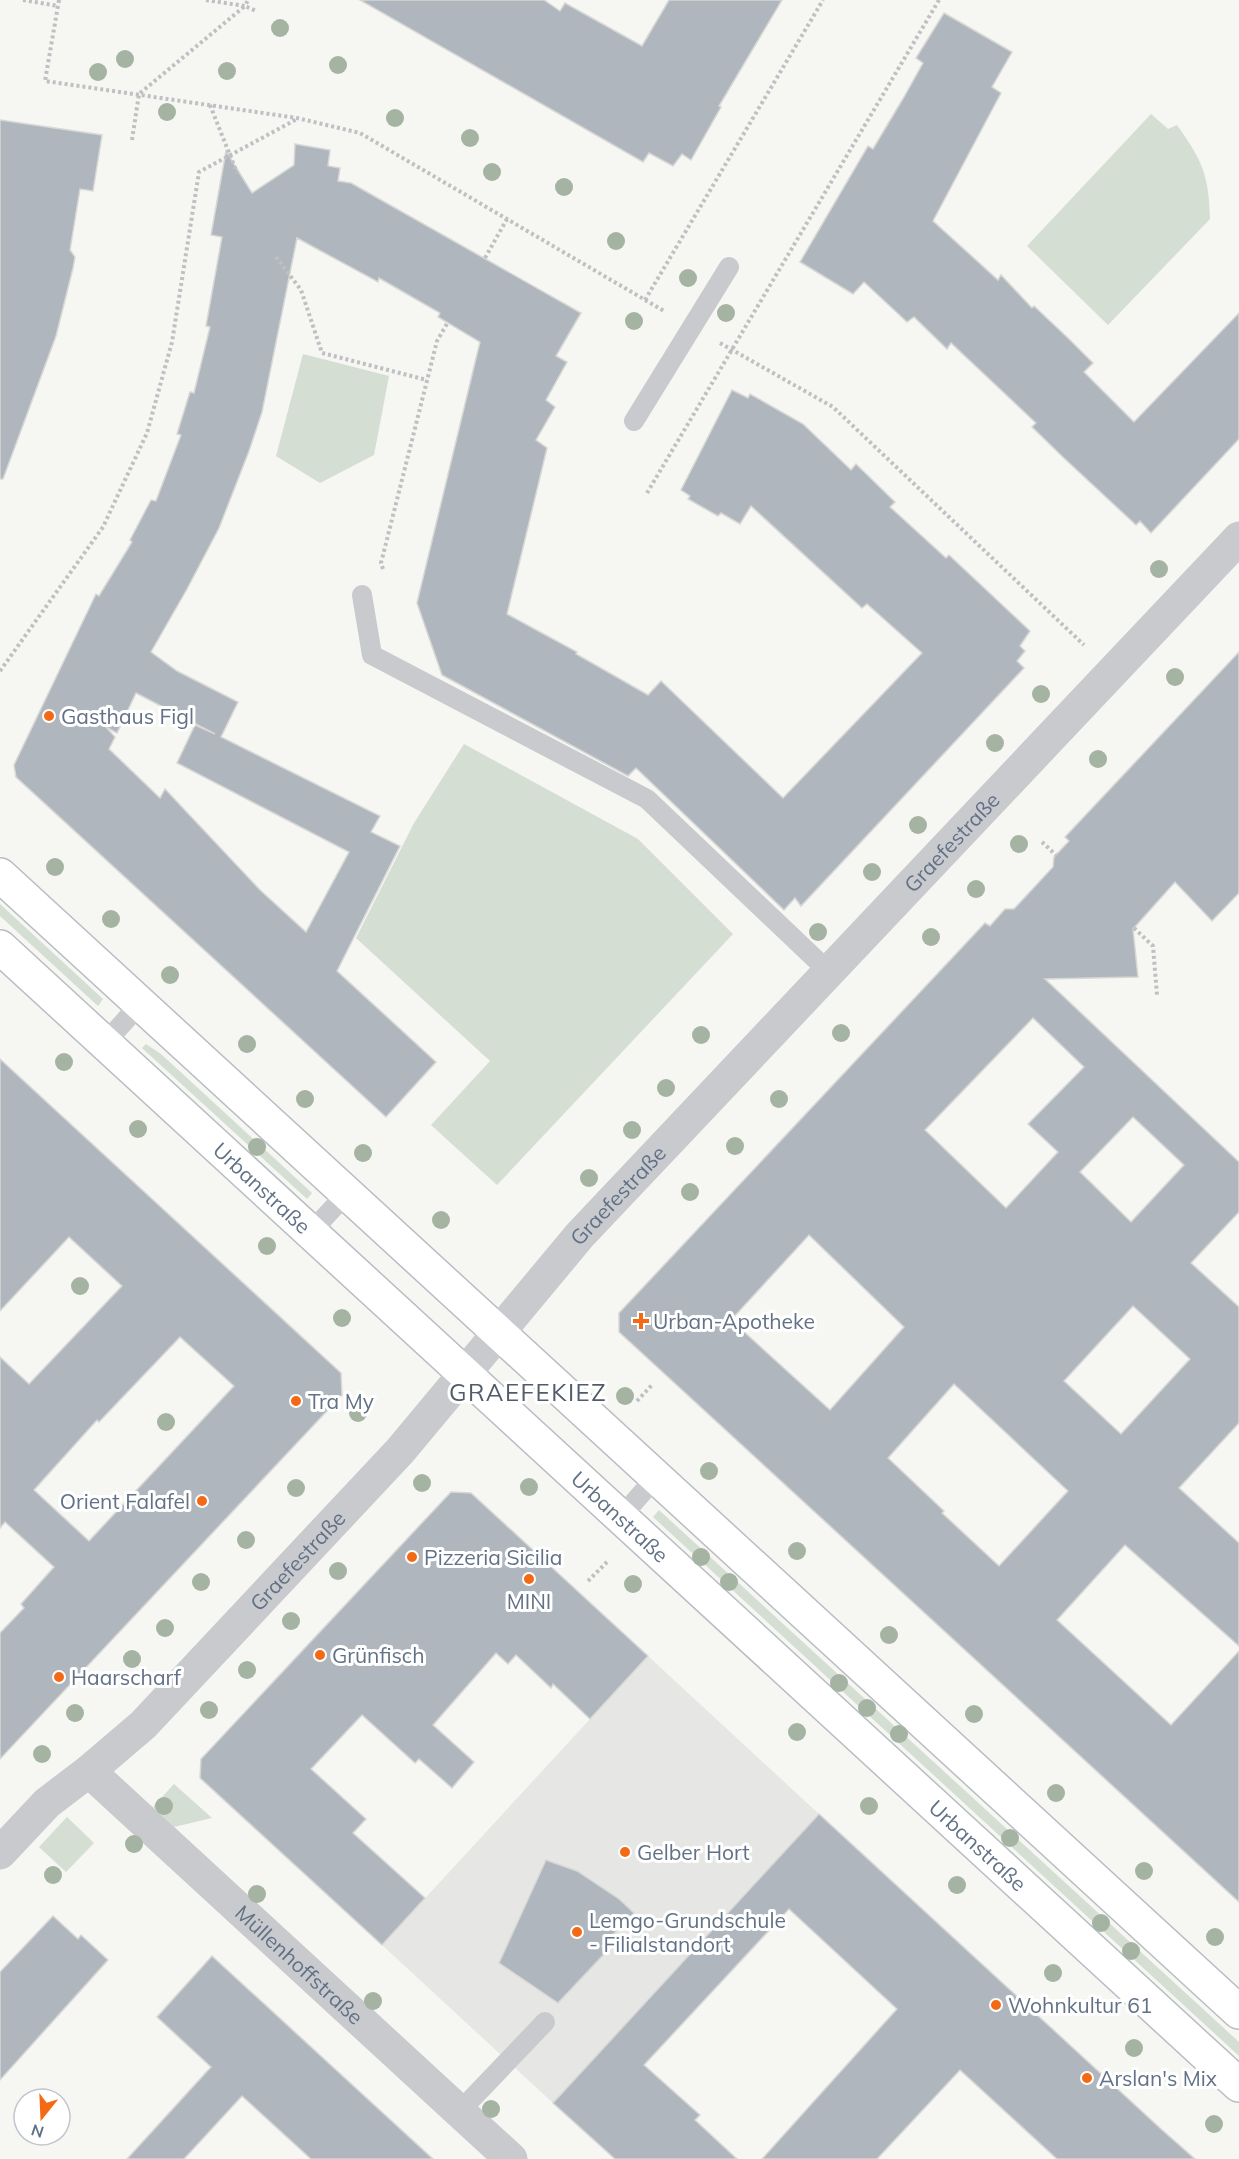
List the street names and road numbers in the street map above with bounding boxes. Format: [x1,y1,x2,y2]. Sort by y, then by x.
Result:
street label: Graefestraße [898,787,1005,897]
street label: Urbanstraße [208,1137,316,1239]
street label: Graefestraße [564,1140,671,1250]
street label: Urbanstraße [566,1465,674,1568]
street label: Graefestraße [244,1505,351,1616]
street label: Urbanstraße [924,1794,1032,1897]
street label: Müllenhoffstraße [230,1899,369,2030]

